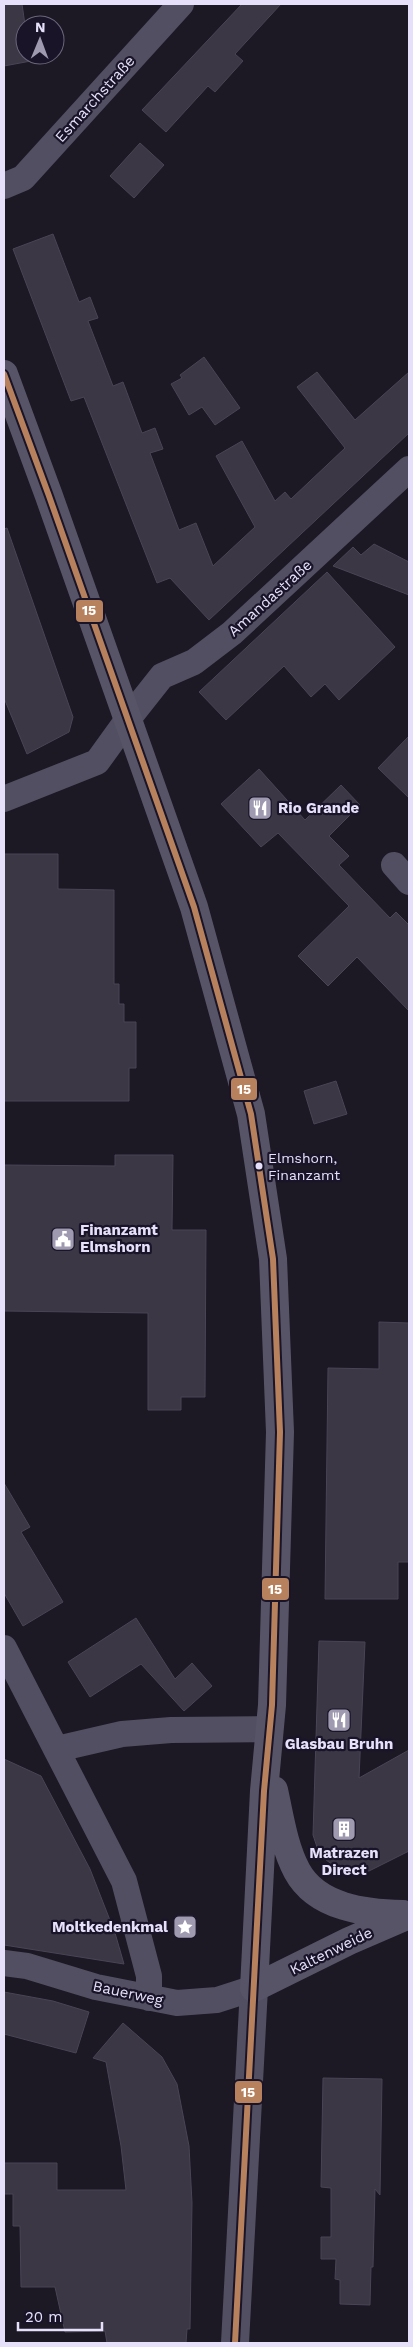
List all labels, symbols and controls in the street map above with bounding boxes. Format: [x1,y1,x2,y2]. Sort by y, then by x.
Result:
north arrow [15,15,65,65]
text: N [35,19,46,35]
street label: Esmarchstraße [51,52,139,146]
street label: Amandastraße [224,556,316,640]
line badge: 15 [75,599,104,623]
text: 15 [82,602,96,618]
restaurant icon: Rio Grande [247,795,273,821]
place label: Rio Grande [278,799,360,817]
line badge: 15 [230,1077,258,1101]
text: 15 [237,1081,251,1097]
place label: Elmshorn, Finanzamt [268,1150,340,1183]
marker: Elmshorn, Finanzamt [254,1161,264,1171]
place label: Finanzamt Elmshorn [80,1221,158,1256]
public building icon: Finanzamt Elmshorn [50,1226,76,1252]
line badge: 15 [261,1577,290,1601]
text: 15 [268,1581,282,1597]
restaurant icon: Glasbau Bruhn [326,1707,352,1733]
place label: Glasbau Bruhn [285,1735,393,1753]
building icon: Matrazen Direct [331,1816,357,1842]
place label: Matrazen Direct [309,1844,379,1879]
place icon: Moltkedenkmal [172,1914,198,1940]
place label: Moltkedenkmal [52,1918,168,1936]
street label: Kaltenweide [287,1923,375,1979]
street label: Bauerweg [91,1977,165,2009]
line badge: 15 [234,2080,263,2104]
text: 15 [241,2084,255,2100]
scale bar [18,2300,101,2332]
text: 20 m [25,2308,63,2326]

